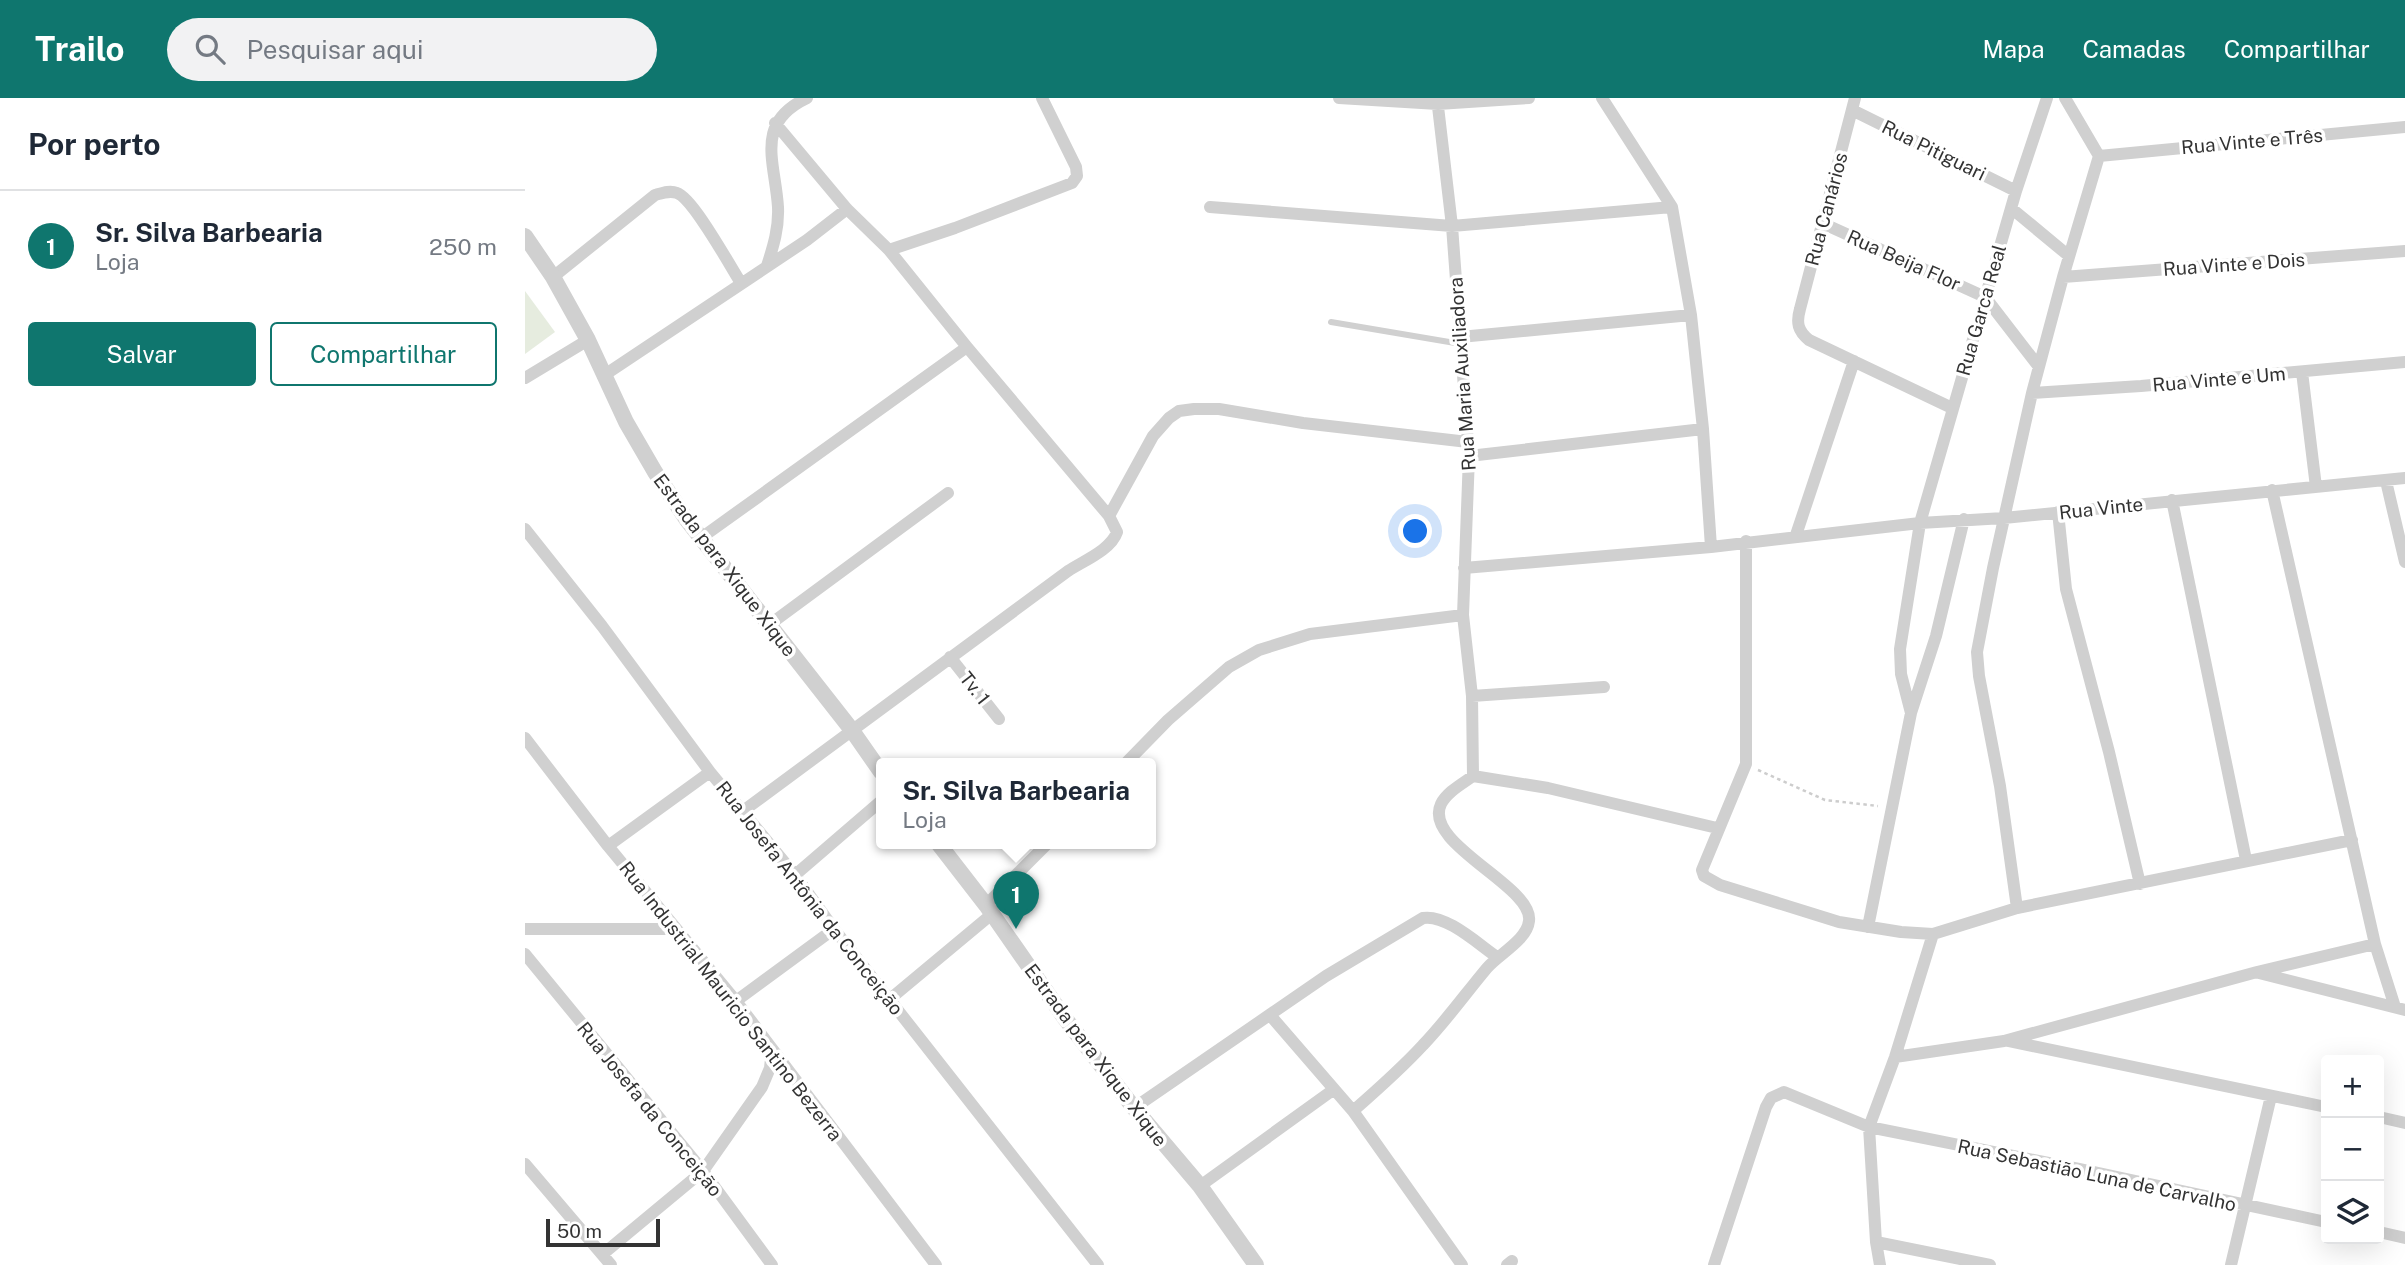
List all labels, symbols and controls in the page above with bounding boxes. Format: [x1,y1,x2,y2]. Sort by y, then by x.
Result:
search box [167,18,657,81]
text: Trailo [35,30,125,68]
icon: search [191,30,229,68]
text: Pesquisar aqui [247,34,423,65]
text: Mapa [1983,35,2044,63]
text: Camadas [2082,35,2186,63]
text: Compartilhar [2224,35,2370,63]
street label: Rua Pitiguari [1878,115,1990,185]
street label: Rua Vinte e Três [2180,124,2324,158]
text: Por perto [28,126,160,162]
street label: Rua Canários [1800,150,1852,268]
text: Sr. Silva Barbearia [95,217,323,248]
street label: Rua Beija Flor [1844,225,1964,295]
text: 1 [46,233,56,260]
text: 250 m [429,233,497,260]
street label: Rua Garca Real [1952,242,2010,378]
text: Loja [95,248,140,275]
street label: Rua Vinte e Dois [2162,248,2306,280]
street label: Rua Maria Auxiliadora [1444,277,1480,471]
button: Salvar [28,322,256,386]
button: Compartilhar [270,322,497,386]
street label: Rua Vinte e Um [2151,362,2287,396]
street label: Estrada para Xique Xique [649,470,801,660]
street label: Rua Vinte [2058,493,2144,523]
your location [1398,514,1432,548]
street label: Tv. 1 [955,667,995,709]
popup [876,758,1156,849]
text: Sr. Silva Barbearia [902,775,1130,806]
street label: Rua Josefa Antônia da Conceição [712,777,908,1019]
text: Loja [902,806,947,833]
street label: Rua Industrial Mauricio Santino Bezerra [615,857,847,1145]
pin: 1 [993,871,1039,929]
street label: Estrada para Xique Xique [1020,960,1172,1150]
street label: Rua Josefa da Conceição [573,1017,727,1201]
map controls [2321,1055,2384,1244]
button: + [2321,1055,2384,1118]
button: − [2321,1118,2384,1181]
street label: Rua Sebastião Luna de Carvalho [1956,1135,2238,1215]
button: layers [2321,1181,2384,1244]
scale bar [546,1216,660,1248]
text: 50 m [557,1220,602,1242]

